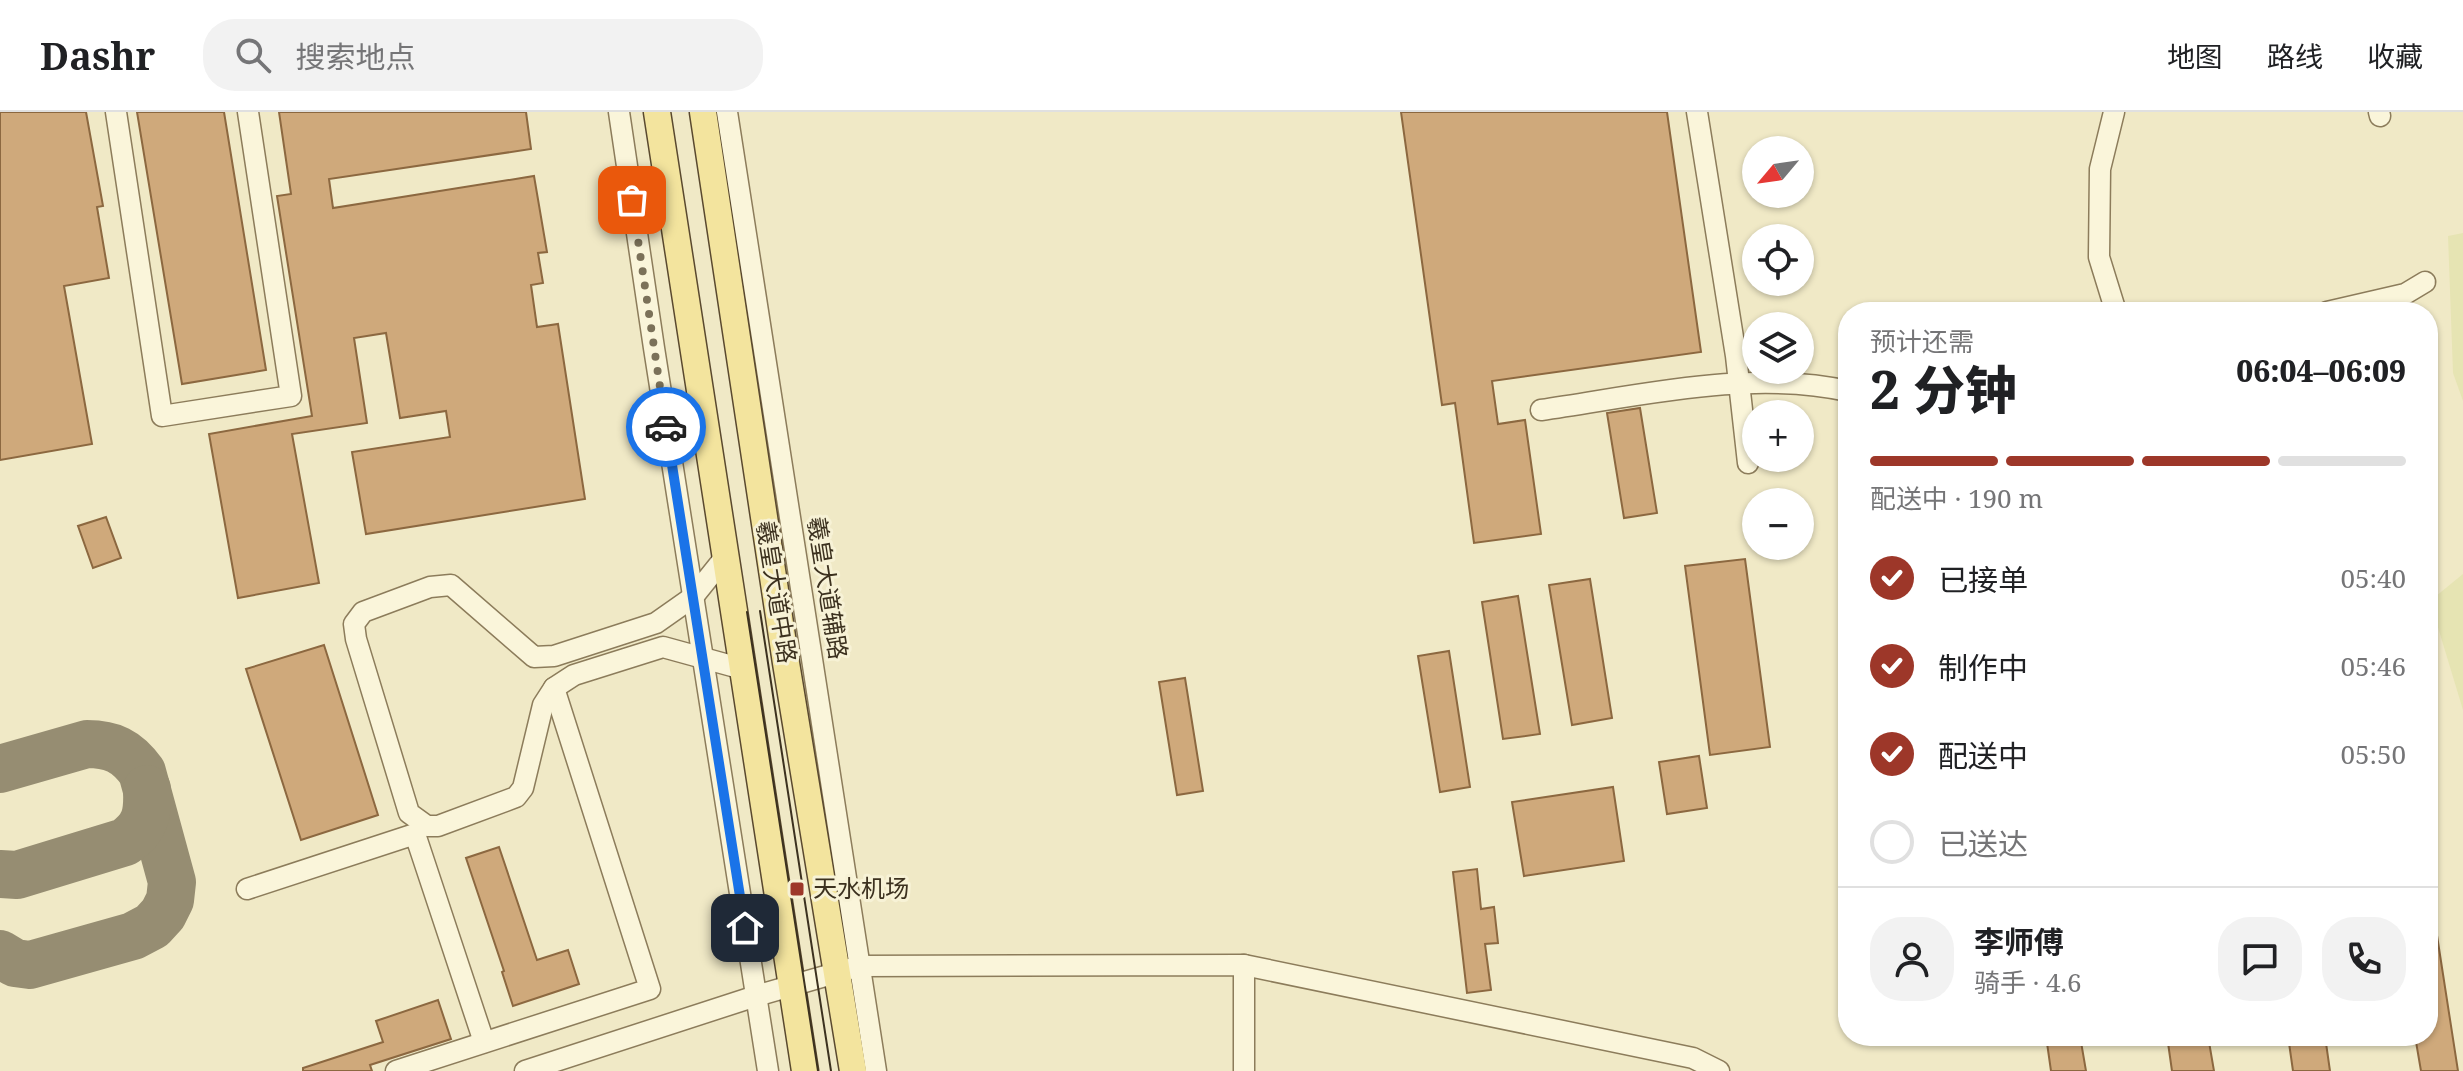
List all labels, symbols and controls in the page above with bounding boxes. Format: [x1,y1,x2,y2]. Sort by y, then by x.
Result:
search box [203,19,763,91]
text: Dashr [40,29,155,81]
icon: search [231,33,275,77]
text: 搜索地点 [295,36,415,77]
text: 地图 [2167,37,2223,75]
text: 路线 [2267,37,2323,75]
text: 收藏 [2367,37,2423,75]
north arrow [1742,136,1814,208]
map controls [1742,136,1814,560]
pin [598,166,666,234]
icon: bag [610,178,654,222]
button: locate [1742,224,1814,296]
button: layers [1742,312,1814,384]
text: 预计还需 [1870,323,1974,359]
text: 06:04–06:09 [2236,350,2406,391]
text: 2 分钟 [1870,353,2017,424]
courier [626,387,706,467]
button: + [1742,400,1814,472]
icon: car [644,405,688,449]
text: 配送中 · 190 m [1870,480,2043,516]
button: − [1742,488,1814,560]
street label: 羲皇大道辅路 [801,514,856,661]
street label: 羲皇大道中路 [750,518,805,665]
icon: check [1870,556,1914,600]
text: 已接单 [1938,559,2028,600]
text: 05:40 [2340,560,2406,596]
icon: check [1870,644,1914,688]
text: 制作中 [1938,647,2028,688]
text: 05:46 [2340,648,2406,684]
icon: check [1870,732,1914,776]
text: 配送中 [1938,735,2028,776]
text: 05:50 [2340,736,2406,772]
text: 已送达 [1938,823,2028,864]
place label: 天水机场 [813,871,909,904]
marker: 天水机场 [788,880,806,898]
pin [711,894,779,962]
icon: home [723,906,767,950]
button: person [1870,917,1954,1001]
button: chat [2218,917,2302,1001]
button: phone [2322,917,2406,1001]
text: 李师傅 [1974,921,2064,962]
text: 骑手 · 4.6 [1974,964,2082,1000]

